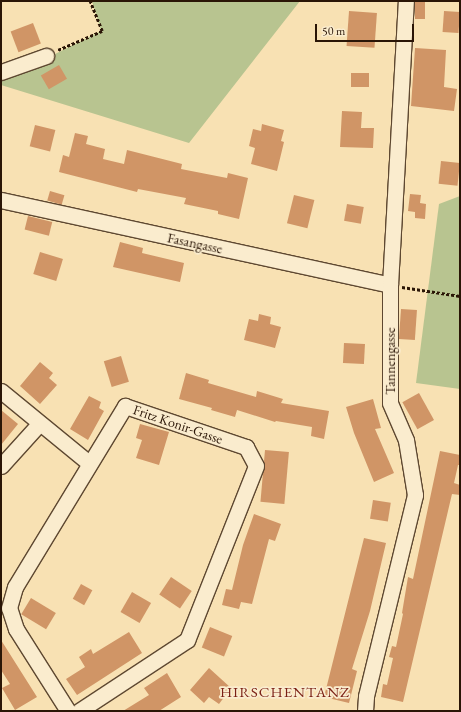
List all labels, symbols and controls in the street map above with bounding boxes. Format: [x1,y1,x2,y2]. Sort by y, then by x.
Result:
scale bar [317,16,416,42]
text: 50 m [322,23,345,39]
street label: Fasangasse [166,229,224,257]
street label: Tannengasse [382,327,398,395]
street label: Fritz Konir-Gasse [131,401,225,447]
district label: HIRSCHENTANZ [220,683,350,701]

